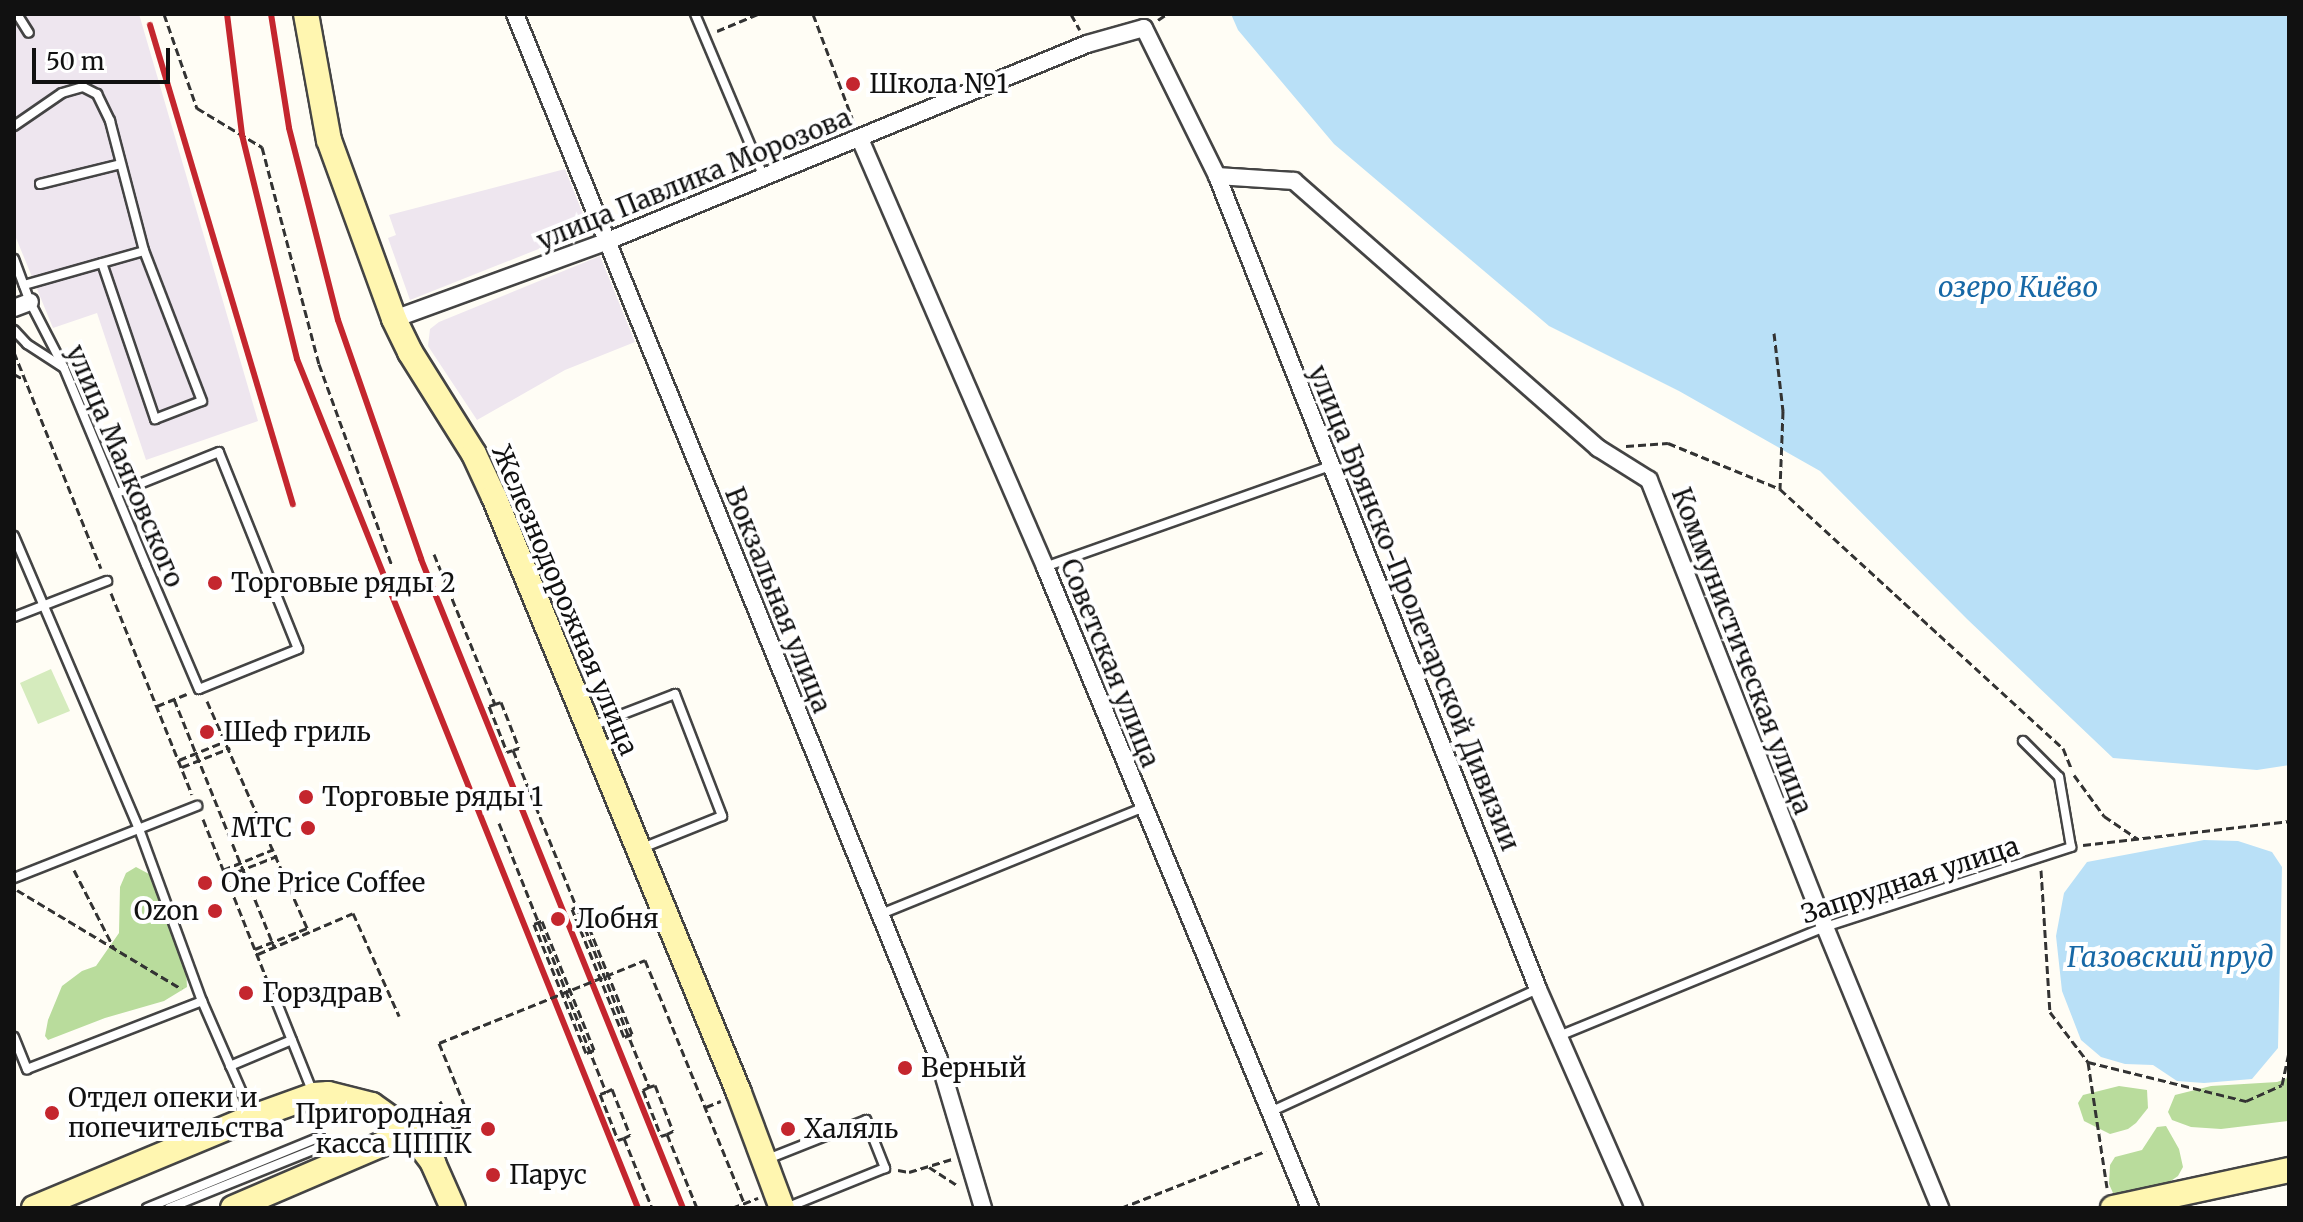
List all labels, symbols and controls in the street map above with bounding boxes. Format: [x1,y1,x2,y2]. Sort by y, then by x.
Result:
scale bar [36,32,174,82]
text: 50 m [46,46,105,77]
place label: Школа №1 [869,68,1008,100]
marker: Школа №1 [844,75,862,93]
street label: улица Павлика Морозова [532,102,856,256]
water label: озеро Киёво [1938,270,2098,304]
street label: улица Маяковского [60,340,190,592]
street label: улица Брянско-Пролетарской Дивизии [1302,361,1526,855]
street label: Железнодорожная улица [485,440,645,760]
street label: Вокзальная улица [719,483,837,717]
street label: Коммунистическая улица [1665,483,1819,819]
street label: Советская улица [1054,554,1166,772]
place label: Торговые ряды 2 [231,567,456,599]
marker: Торговые ряды 2 [206,574,224,592]
place label: Шеф гриль [223,716,371,748]
marker: Шеф гриль [198,723,216,741]
place label: Торговые ряды 1 [322,781,543,813]
marker: Торговые ряды 1 [297,788,315,806]
place label: МТС [231,812,292,844]
marker: МТС [299,819,317,837]
street label: Запрудная улица [1797,830,2023,930]
place label: One Price Coffee [221,867,425,899]
marker: One Price Coffee [196,874,214,892]
place label: Ozon [134,895,199,927]
marker: Ozon [206,902,224,920]
place label: Лобня [576,903,659,935]
marker: Лобня [547,908,569,930]
water label: Газовский пруд [2067,940,2273,974]
place label: Горздрав [262,977,383,1009]
marker: Горздрав [237,984,255,1002]
place label: Верный [921,1052,1027,1084]
marker: Верный [896,1059,914,1077]
place label: Отдел опеки и попечительства [68,1082,284,1144]
place label: Пригородная касса ЦППК [295,1098,472,1160]
marker: Отдел опеки и попечительства [43,1104,61,1122]
place label: Халяль [804,1113,898,1145]
marker: Пригородная касса ЦППК [479,1120,497,1138]
marker: Халяль [779,1120,797,1138]
place label: Парус [509,1159,587,1191]
marker: Парус [484,1166,502,1184]

